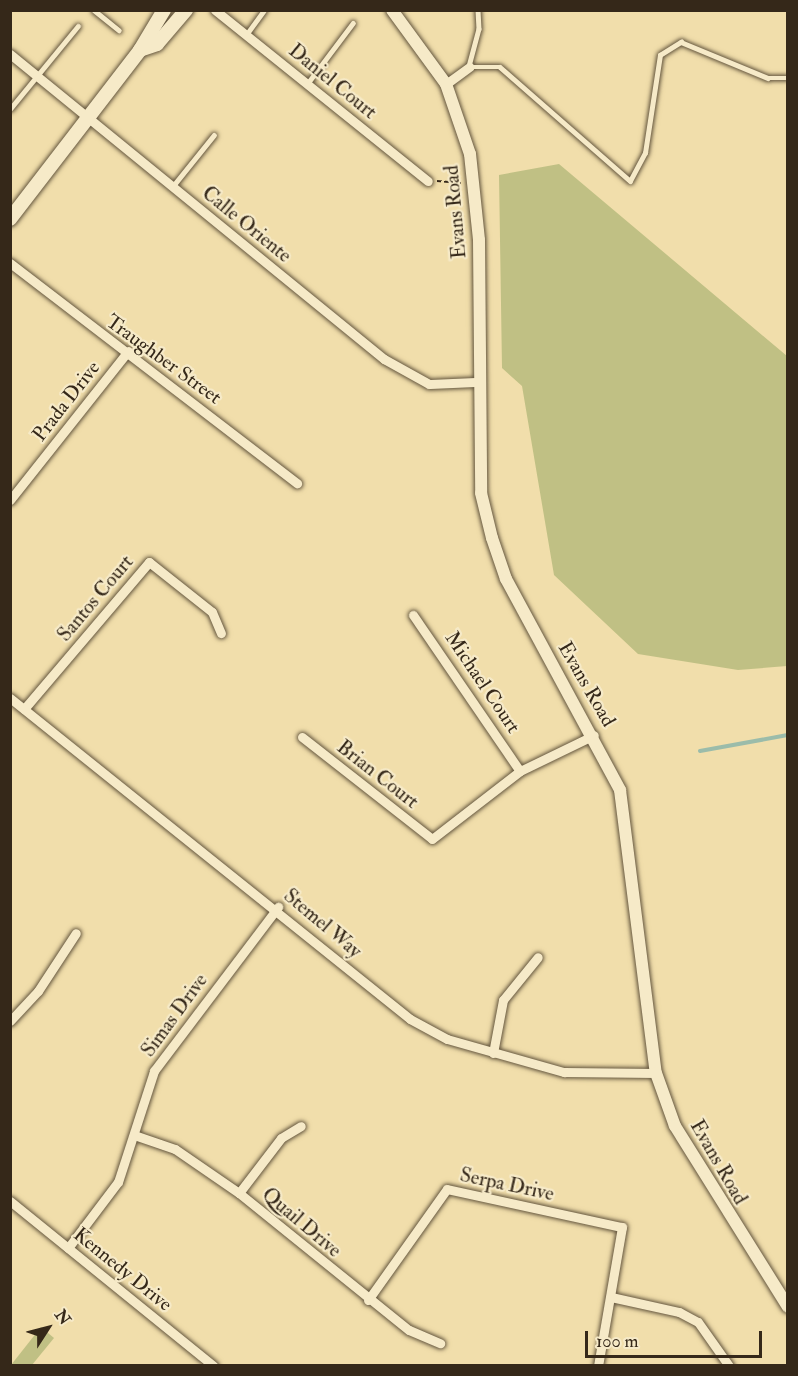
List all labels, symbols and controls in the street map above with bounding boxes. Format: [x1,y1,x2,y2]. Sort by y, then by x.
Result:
street label: Daniel Court [284,38,382,124]
street label: Evans Road [439,164,471,260]
street label: Calle Oriente [198,181,296,267]
street label: Traughber Street [102,309,226,409]
street label: Prada Drive [27,356,105,446]
street label: Santos Court [52,550,138,646]
street label: Michael Court [440,627,526,737]
street label: Evans Road [553,637,621,731]
street label: Brian Court [332,735,424,813]
street label: Stemel Way [279,883,367,963]
street label: Simas Drive [136,969,212,1061]
street label: Evans Road [685,1115,753,1209]
street label: Serpa Drive [458,1162,556,1206]
street label: Quail Drive [258,1182,346,1262]
street label: Kennedy Drive [69,1222,177,1316]
north arrow [18,1298,78,1358]
text: N [50,1306,75,1329]
scale bar [588,1319,765,1357]
text: 100 m [596,1330,639,1353]

